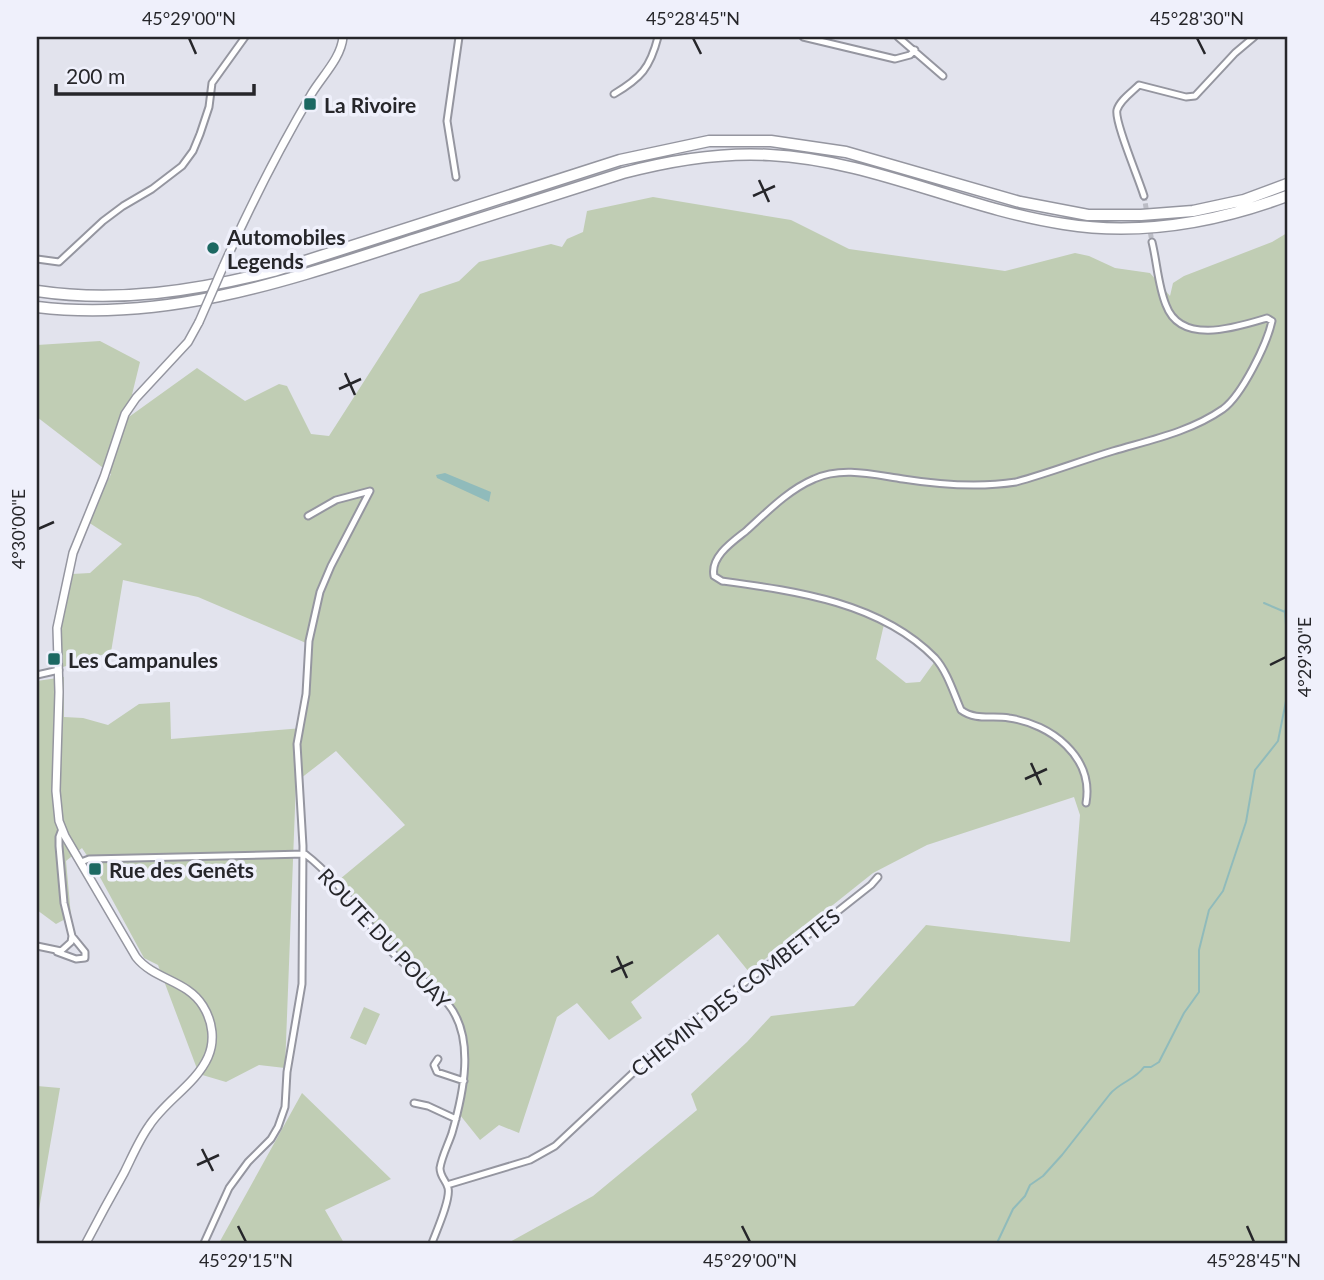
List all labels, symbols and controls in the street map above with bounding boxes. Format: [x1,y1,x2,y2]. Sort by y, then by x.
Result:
text: 45°29'00"N [142,7,236,29]
text: 45°28'45"N [646,7,740,29]
text: 45°28'30"N [1150,7,1244,29]
scale bar [56,52,254,96]
text: 200 m [66,63,125,88]
place label: La Rivoire [324,92,416,117]
marker: La Rivoire [302,96,318,112]
place label: Automobiles Legends [226,224,346,273]
marker: Automobiles Legends [205,240,221,256]
text: 4°30'00"E [7,489,29,569]
text: 4°29'30"E [1293,617,1315,697]
place label: Les Campanules [68,647,218,672]
marker: Les Campanules [46,651,62,667]
place label: Rue des Genêts [109,857,254,882]
marker: Rue des Genêts [87,861,103,877]
street label: ROUTE DU POUAY [314,863,457,1014]
street label: CHEMIN DES COMBETTES [626,903,844,1081]
text: 45°29'15"N [199,1249,293,1271]
text: 45°29'00"N [703,1249,797,1271]
text: 45°28'45"N [1207,1249,1301,1271]

